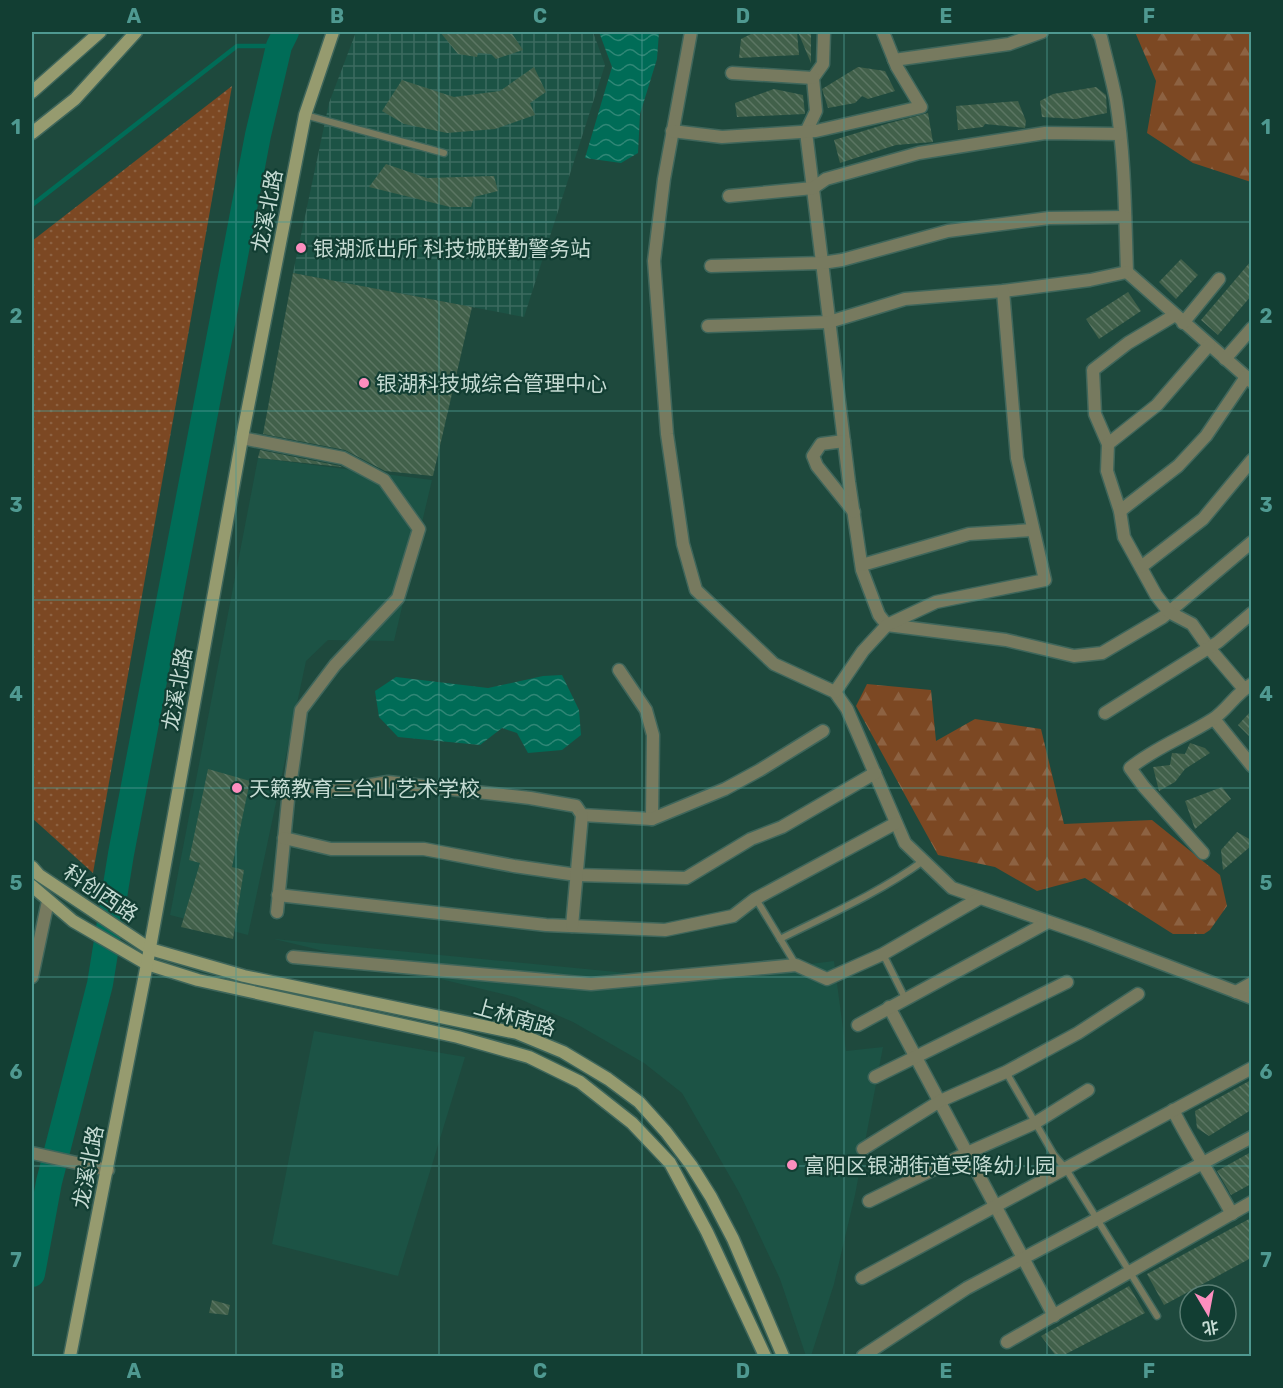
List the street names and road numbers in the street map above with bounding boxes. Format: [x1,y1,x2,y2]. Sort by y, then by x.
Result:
street label: 龙溪北路 [247,167,287,255]
street label: 龙溪北路 [157,645,197,733]
street label: 科创西路 [59,859,143,927]
street label: 上林南路 [471,993,559,1041]
street label: 龙溪北路 [68,1123,108,1211]

